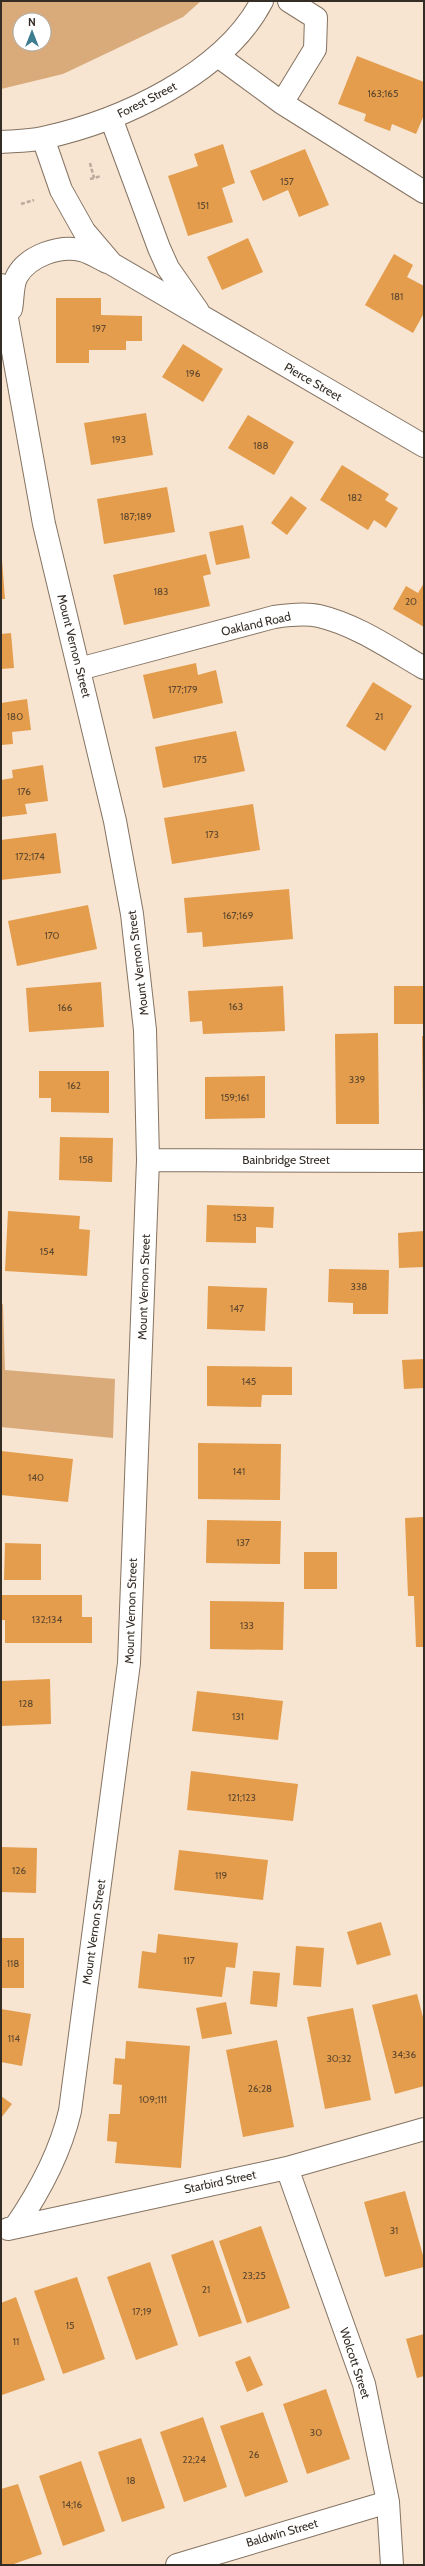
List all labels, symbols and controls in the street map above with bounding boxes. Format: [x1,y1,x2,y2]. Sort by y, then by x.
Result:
north arrow [12,12,52,52]
text: N [28,15,36,29]
street label: Forest Street [115,78,179,121]
house number: 163;165 [368,87,398,100]
house number: 157 [280,175,294,188]
house number: 151 [197,199,209,212]
house number: 181 [391,290,403,303]
house number: 197 [92,322,106,335]
street label: Pierce Street [282,359,345,404]
house number: 196 [186,367,201,380]
house number: 193 [112,433,126,446]
house number: 188 [253,439,269,452]
house number: 182 [348,491,362,504]
house number: 187;189 [120,510,152,523]
house number: 183 [154,585,168,598]
street label: Mount Vernon Street [54,593,95,699]
house number: 20 [405,595,417,608]
street label: Oakland Road [220,608,292,639]
house number: 177;179 [168,683,198,696]
house number: 180 [7,710,23,723]
house number: 21 [375,710,383,723]
house number: 175 [193,753,207,766]
house number: 176 [17,785,31,798]
house number: 173 [205,828,219,841]
house number: 172;174 [15,850,45,863]
house number: 167;169 [223,909,254,922]
street label: Mount Vernon Street [124,910,151,1017]
house number: 170 [44,929,60,942]
house number: 163 [229,1000,243,1013]
house number: 166 [58,1001,73,1014]
house number: 339 [349,1073,366,1086]
house number: 162 [67,1079,81,1092]
house number: 159;161 [221,1091,249,1104]
street label: Bainbridge Street [242,1152,330,1167]
house number: 158 [79,1153,93,1166]
house number: 153 [233,1211,247,1224]
street label: Mount Vernon Street [134,1234,153,1340]
house number: 154 [40,1245,54,1258]
house number: 338 [351,1280,367,1293]
house number: 147 [230,1302,244,1315]
house number: 145 [242,1375,256,1388]
house number: 141 [233,1465,245,1478]
house number: 140 [28,1471,44,1484]
house number: 137 [236,1536,250,1549]
street label: Mount Vernon Street [121,1558,140,1664]
house number: 132;134 [32,1613,62,1626]
house number: 133 [240,1619,254,1632]
house number: 128 [19,1697,33,1710]
house number: 131 [232,1710,244,1723]
house number: 121;123 [228,1791,256,1804]
house number: 126 [12,1864,26,1877]
house number: 119 [215,1869,227,1882]
street label: Mount Vernon Street [79,1878,108,1985]
house number: 117 [183,1954,195,1967]
house number: 118 [7,1957,19,1970]
house number: 114 [8,2032,20,2045]
house number: 34;36 [392,2048,417,2061]
house number: 30;32 [326,2052,352,2065]
house number: 26;28 [248,2082,272,2095]
house number: 109;111 [139,2093,167,2106]
street label: Starbird Street [182,2167,257,2196]
house number: 31 [390,2224,398,2237]
house number: 23;25 [242,2269,266,2282]
house number: 21 [202,2283,210,2296]
house number: 17;19 [132,2305,152,2318]
house number: 15 [66,2319,74,2332]
street label: Wolcott Street [337,2325,374,2400]
house number: 11 [13,2335,19,2348]
house number: 30 [310,2426,322,2439]
house number: 26 [249,2448,260,2461]
house number: 22;24 [182,2453,206,2466]
house number: 18 [126,2474,136,2487]
house number: 14;16 [62,2498,82,2511]
street label: Baldwin Street [244,2515,319,2550]

